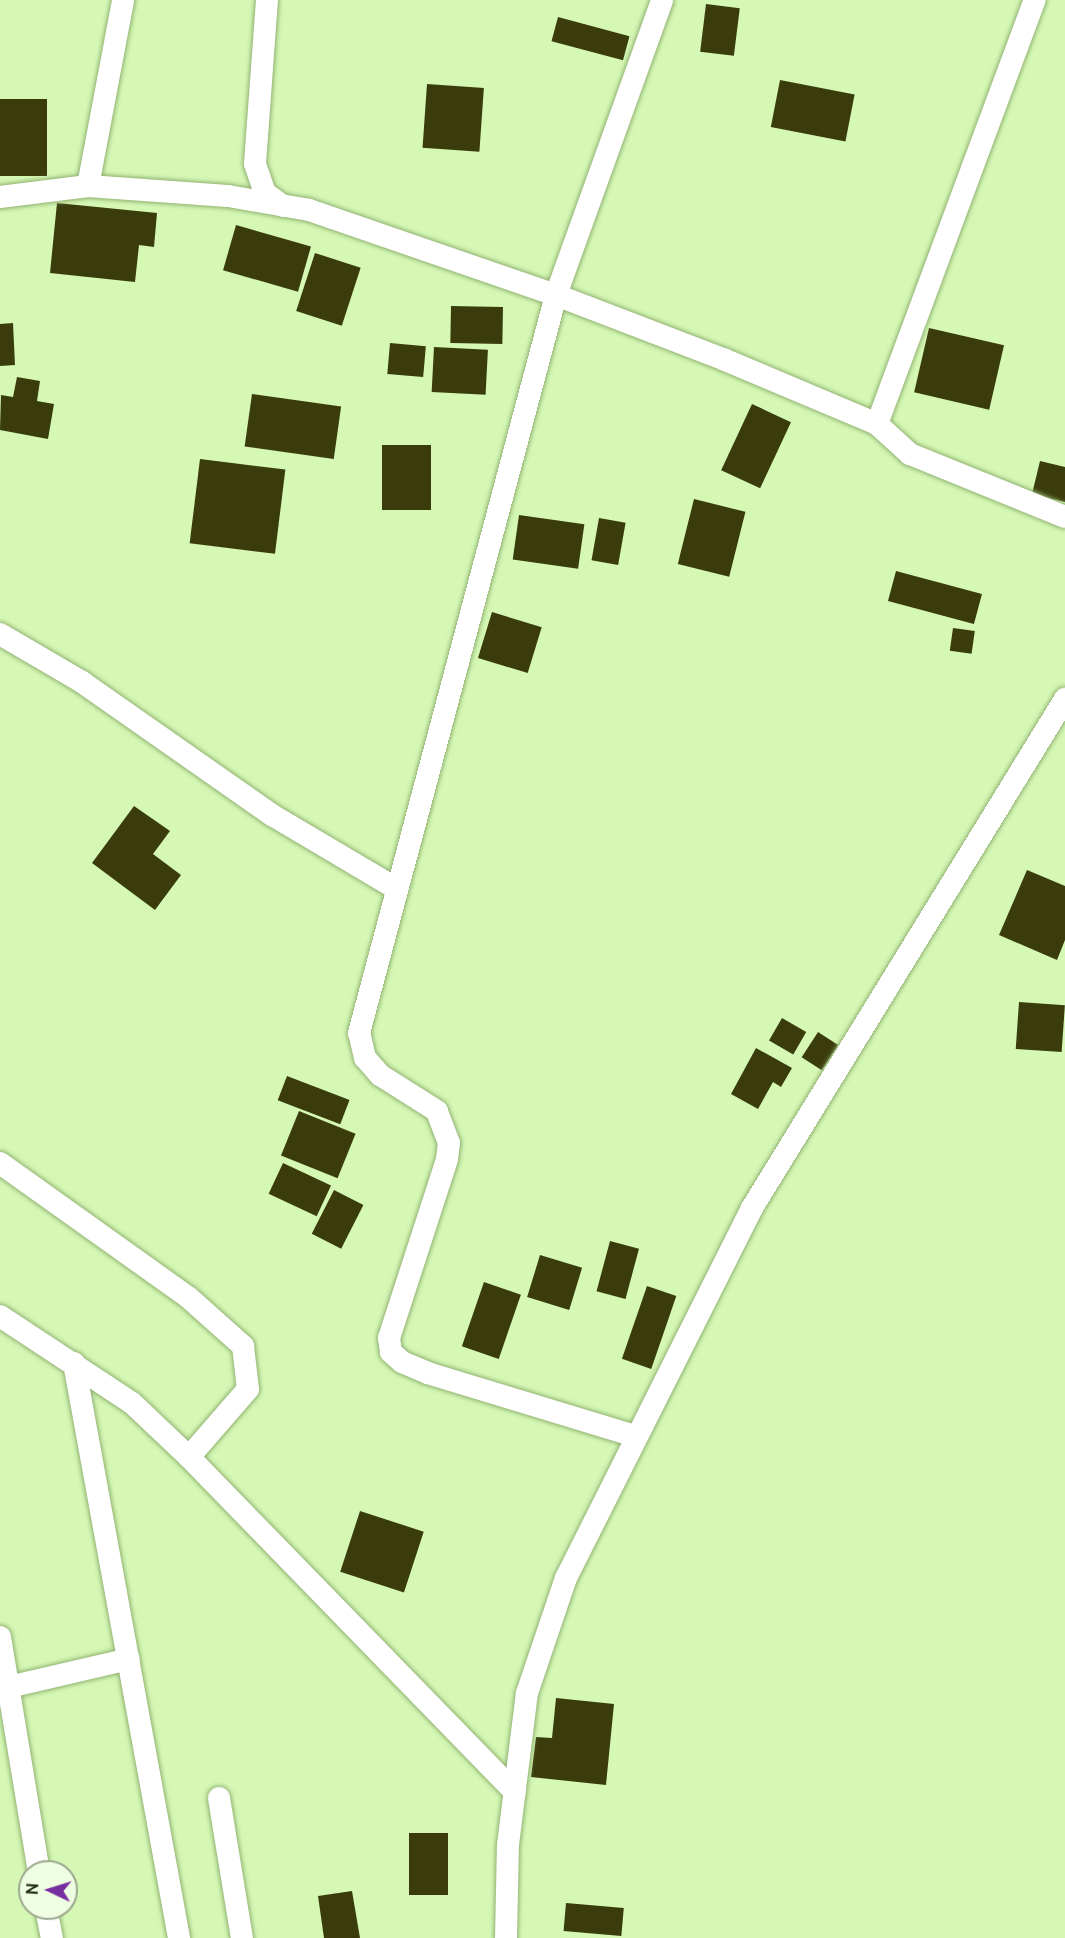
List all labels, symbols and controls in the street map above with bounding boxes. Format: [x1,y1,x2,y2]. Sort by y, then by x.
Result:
north arrow [18,1860,78,1920]
text: N [23,1882,41,1895]

